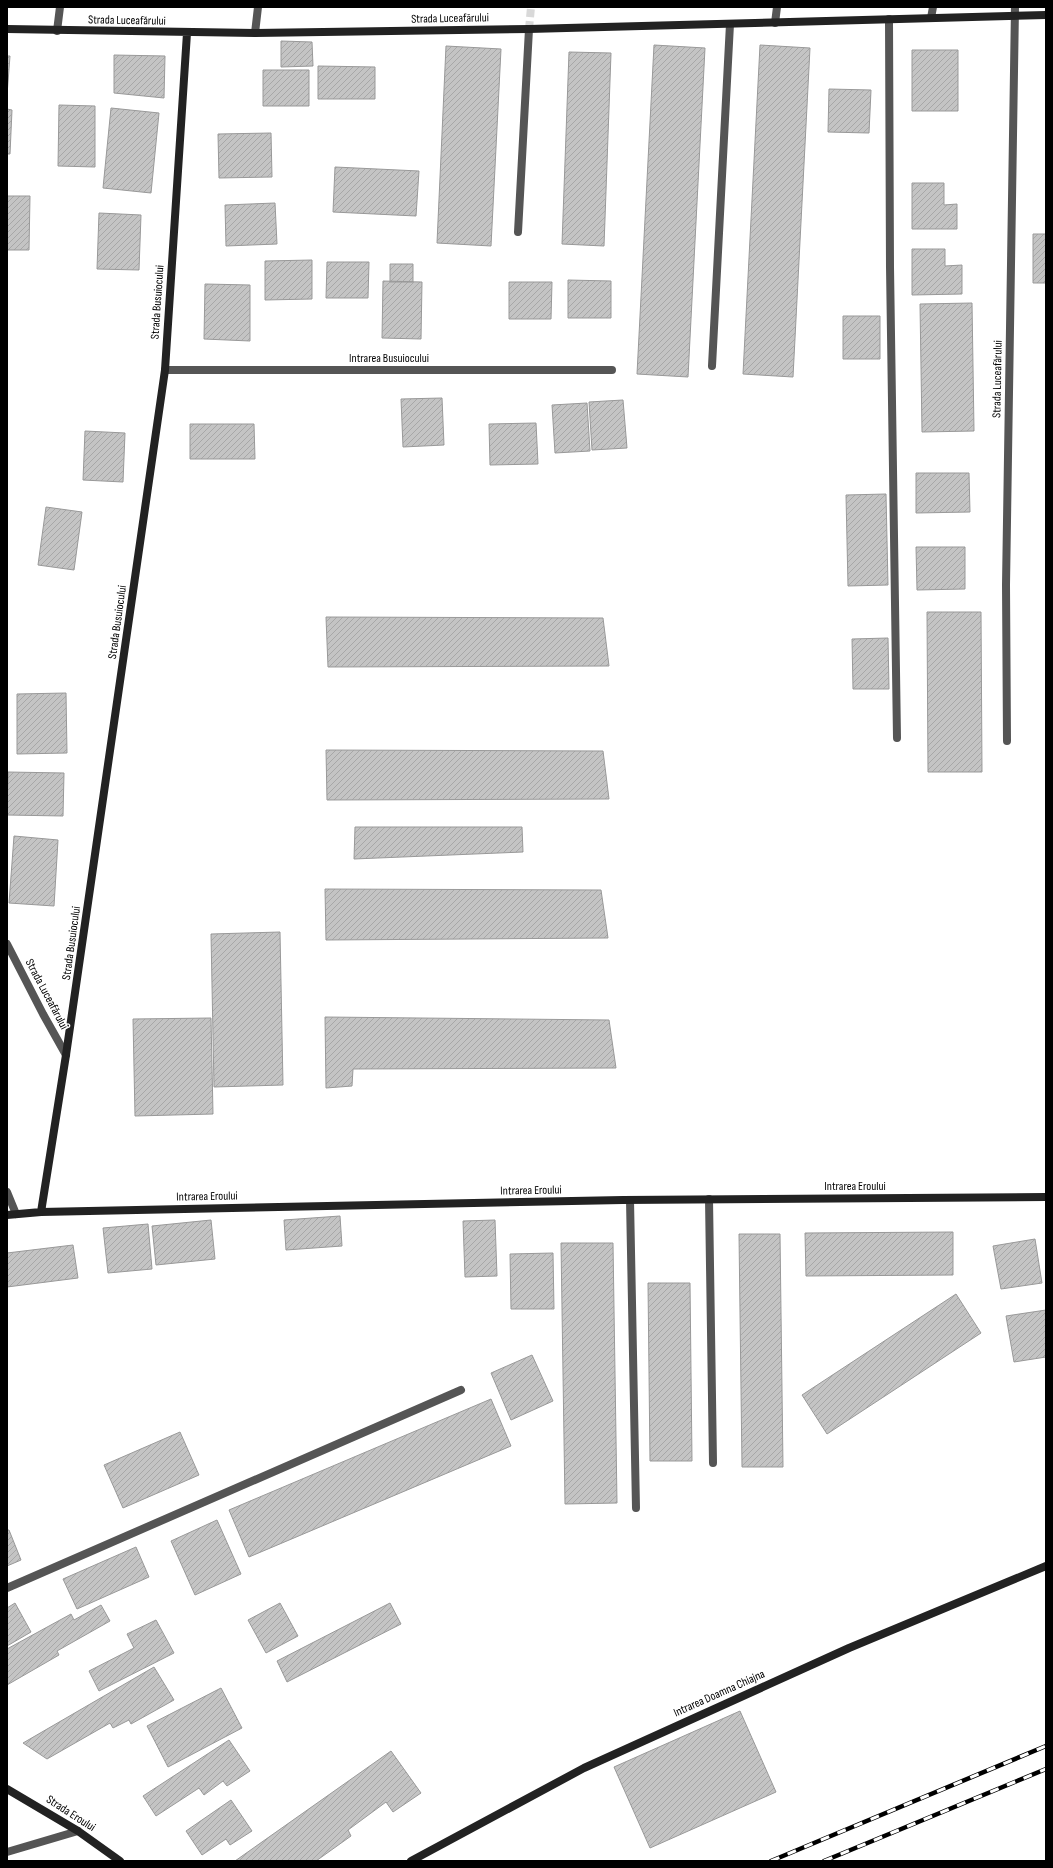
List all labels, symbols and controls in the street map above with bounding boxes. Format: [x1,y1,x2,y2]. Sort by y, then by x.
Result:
street label: Strada Luceafărului [411,10,489,27]
street label: Strada Luceafărului [88,12,166,29]
street label: Strada Busuiocului [147,264,168,340]
street label: Strada Luceafărului [989,340,1006,418]
street label: Intrarea Busuiocului [349,351,429,366]
street label: Strada Busuiocului [105,584,130,660]
street label: Strada Busuiocului [59,905,84,981]
street label: Strada Luceafărului [22,956,71,1032]
street label: Intrarea Eroului [824,1179,886,1194]
street label: Intrarea Eroului [500,1182,562,1199]
street label: Intrarea Eroului [176,1188,238,1205]
street label: Intrarea Doamna Chiajna [671,1666,768,1720]
street label: Strada Eroului [43,1792,98,1835]

